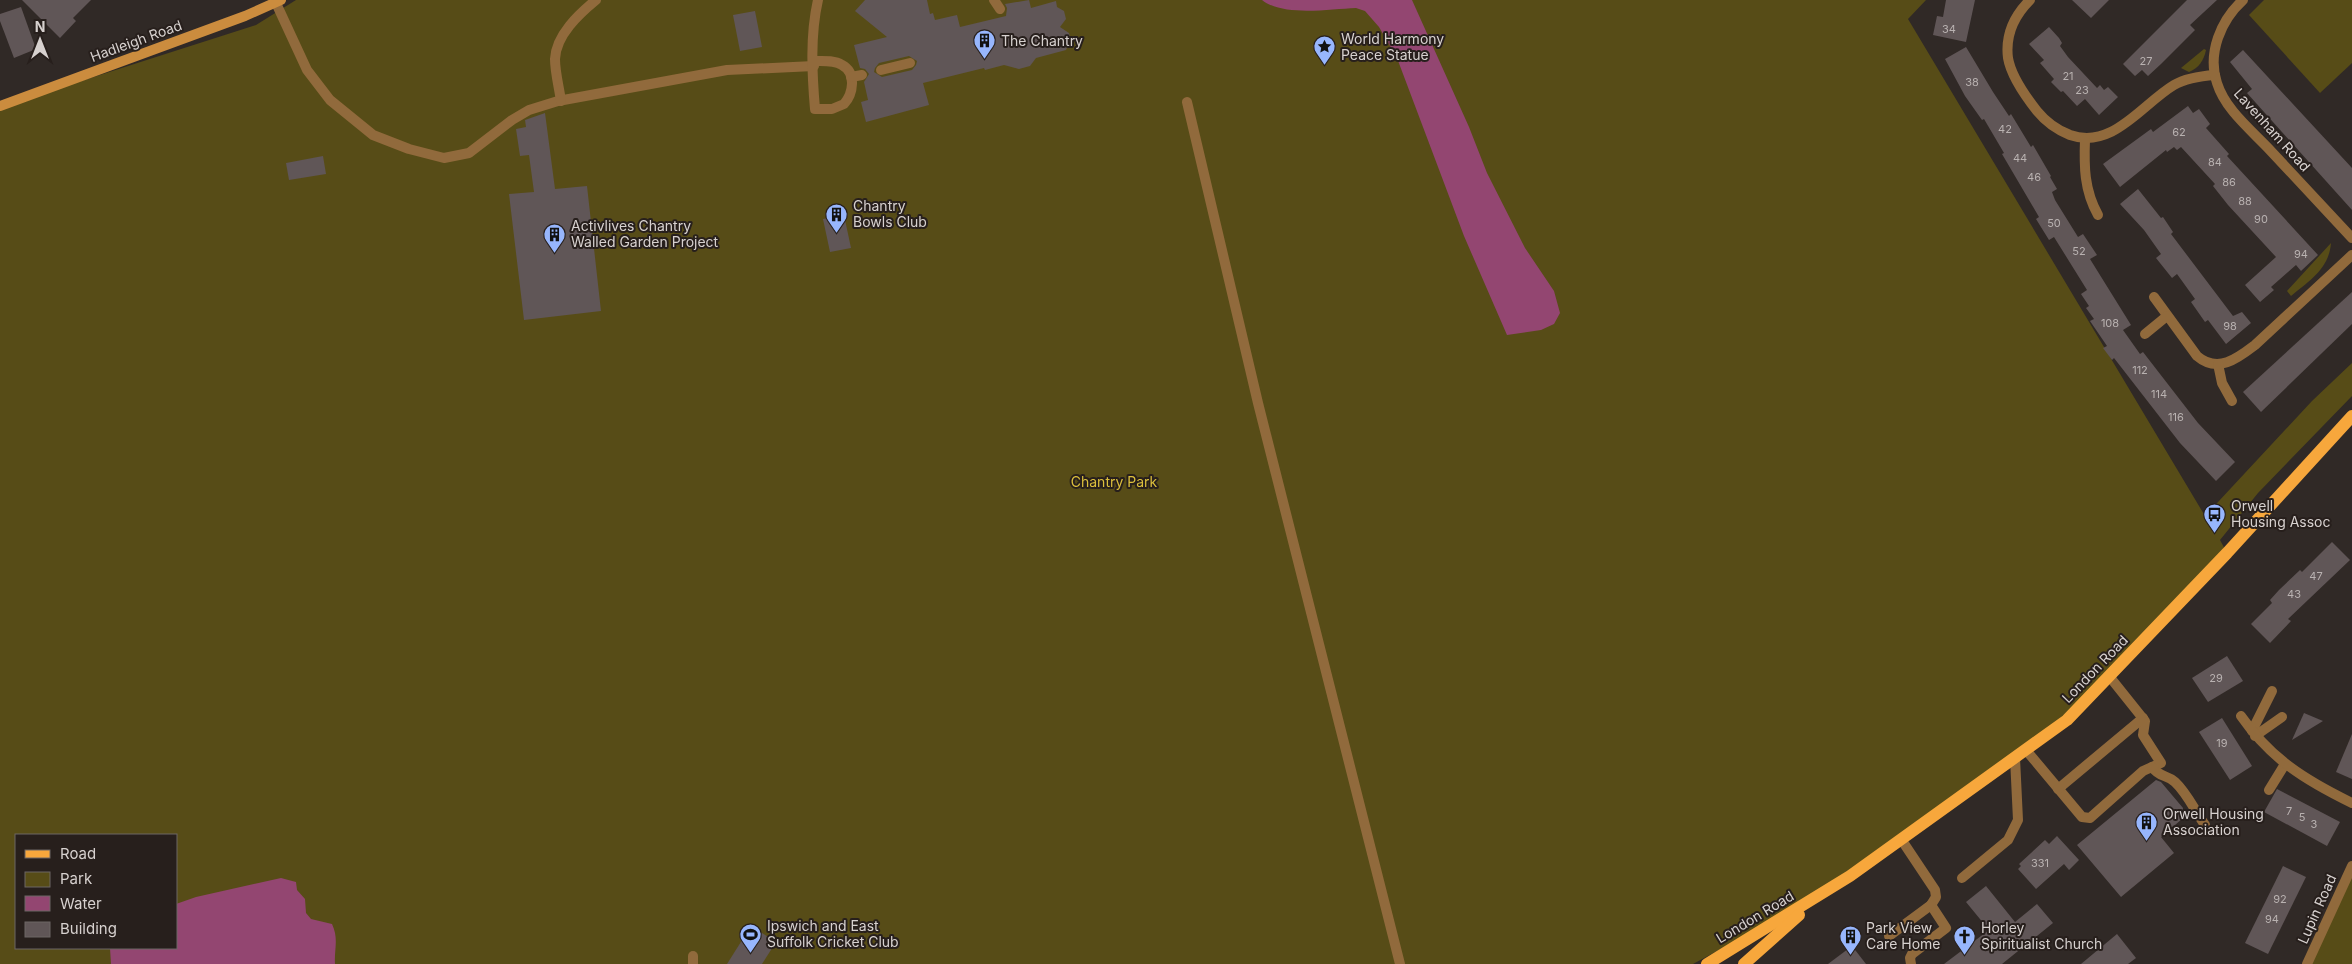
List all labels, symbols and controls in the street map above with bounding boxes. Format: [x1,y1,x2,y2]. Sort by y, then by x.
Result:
north arrow [15,15,65,65]
street label: Hadleigh Road [88,16,184,65]
text: N [35,18,45,35]
house number: 34 [1942,22,1956,36]
building icon: The Chantry [973,29,997,60]
place label: World Harmony Peace Statue [1341,30,1444,63]
place label: The Chantry [1001,32,1083,49]
place icon: World Harmony Peace Statue [1313,35,1337,66]
house number: 27 [2140,54,2152,68]
house number: 21 [2062,69,2074,83]
house number: 38 [1965,75,1979,89]
house number: 23 [2075,83,2089,97]
street label: Lavenham Road [2231,85,2314,175]
house number: 42 [1998,122,2012,136]
house number: 62 [2172,125,2186,139]
house number: 44 [2013,151,2027,165]
house number: 84 [2208,155,2222,169]
house number: 46 [2027,170,2041,184]
house number: 86 [2222,175,2236,189]
house number: 88 [2238,194,2252,208]
place label: Chantry Bowls Club [853,197,927,230]
building icon: Chantry Bowls Club [825,202,849,233]
house number: 90 [2254,212,2268,226]
house number: 50 [2047,216,2061,230]
place label: Activlives Chantry Walled Garden Project [571,217,719,250]
building icon: Activlives Chantry Walled Garden Project [543,222,567,253]
house number: 52 [2072,244,2086,258]
house number: 94 [2294,247,2308,261]
house number: 108 [2101,316,2119,330]
house number: 98 [2223,319,2237,333]
house number: 112 [2132,363,2148,377]
house number: 114 [2151,387,2167,401]
house number: 116 [2168,410,2184,424]
park label: Chantry Park [1071,473,1158,490]
place label: Orwell Housing Assoc [2231,497,2330,530]
bus stop icon: Orwell Housing Assoc [2203,502,2227,533]
house number: 47 [2309,569,2323,583]
house number: 43 [2287,587,2301,601]
street label: London Road [2058,631,2131,706]
house number: 29 [2209,671,2223,685]
house number: 19 [2216,736,2228,750]
house number: 7 [2286,804,2292,818]
place label: Orwell Housing Association [2163,805,2264,838]
building icon: Orwell Housing Association [2135,810,2159,841]
house number: 5 [2299,810,2306,824]
house number: 3 [2311,817,2318,831]
legend [15,834,178,949]
text: Road [60,844,96,863]
house number: 331 [2031,856,2049,870]
text: Park [60,869,93,888]
street label: Lupin Road [2294,871,2339,946]
street label: London Road [1713,887,1797,946]
house number: 92 [2273,892,2287,906]
text: Water [60,894,102,913]
house number: 94 [2265,912,2279,926]
place label: Ipswich and East Suffolk Cricket Club [767,917,899,950]
text: Building [60,919,117,938]
place label: Park View Care Home [1866,919,1940,952]
place label: Horley Spiritualist Church [1981,919,2102,952]
sports icon: Ipswich and East Suffolk Cricket Club [739,922,763,953]
building icon: Park View Care Home [1838,924,1862,955]
church icon: Horley Spiritualist Church [1953,924,1977,955]

